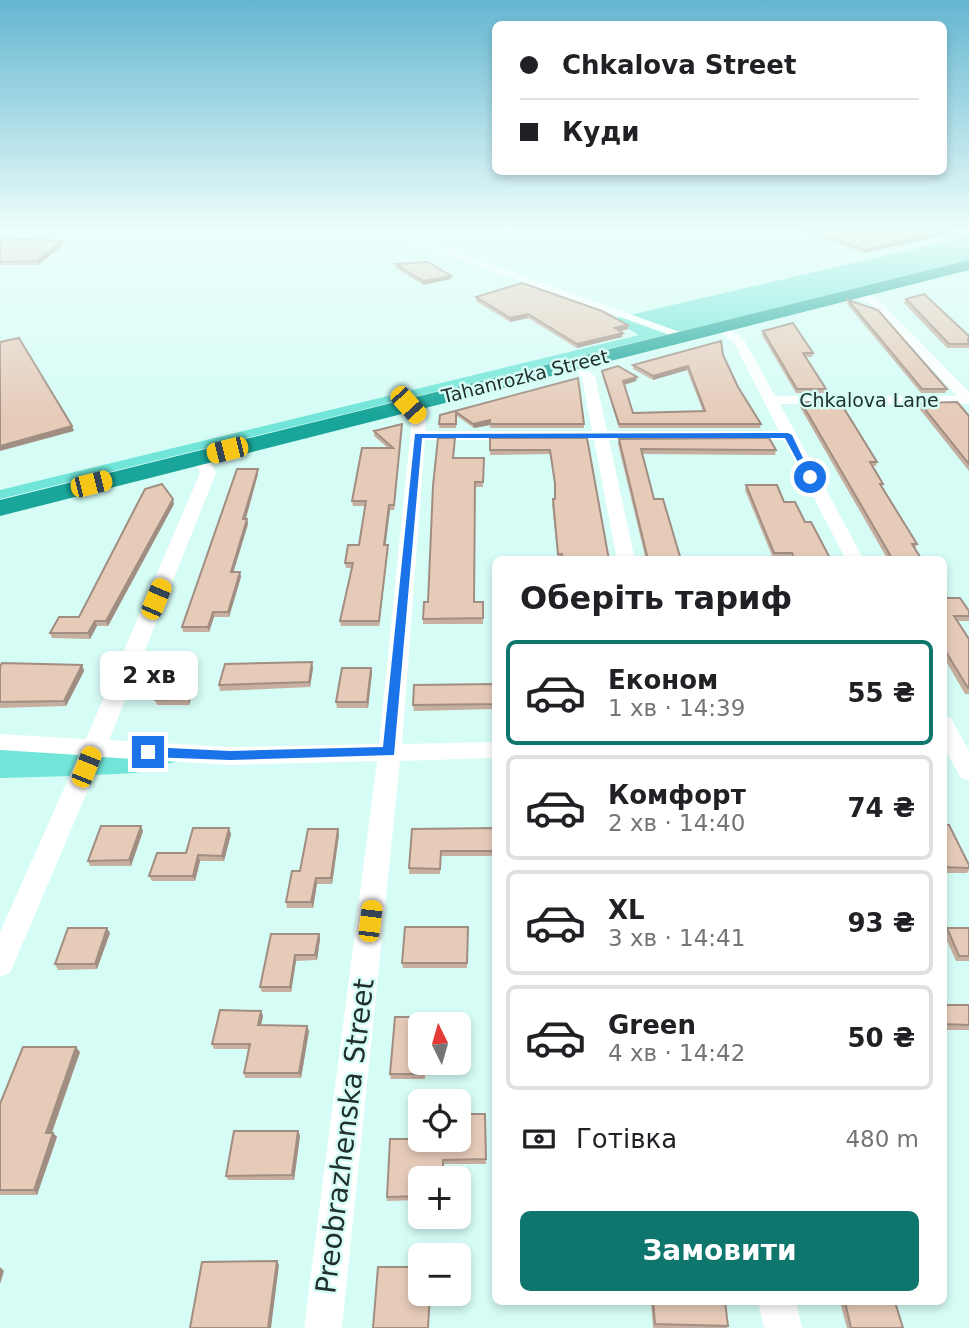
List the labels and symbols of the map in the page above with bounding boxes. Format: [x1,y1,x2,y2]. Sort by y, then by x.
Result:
street label: Tahanrozka Street [438,345,611,408]
car [387,382,430,428]
street label: Chkalova Lane [799,389,939,411]
car [205,435,250,465]
route start [794,461,826,493]
car [69,469,114,499]
car [139,576,174,622]
callout: 2 хв [99,650,197,700]
route end [132,736,164,768]
car [69,744,104,790]
car [358,899,383,943]
street label: Preobrazhenska Street [309,977,381,1295]
north arrow [408,1012,471,1074]

